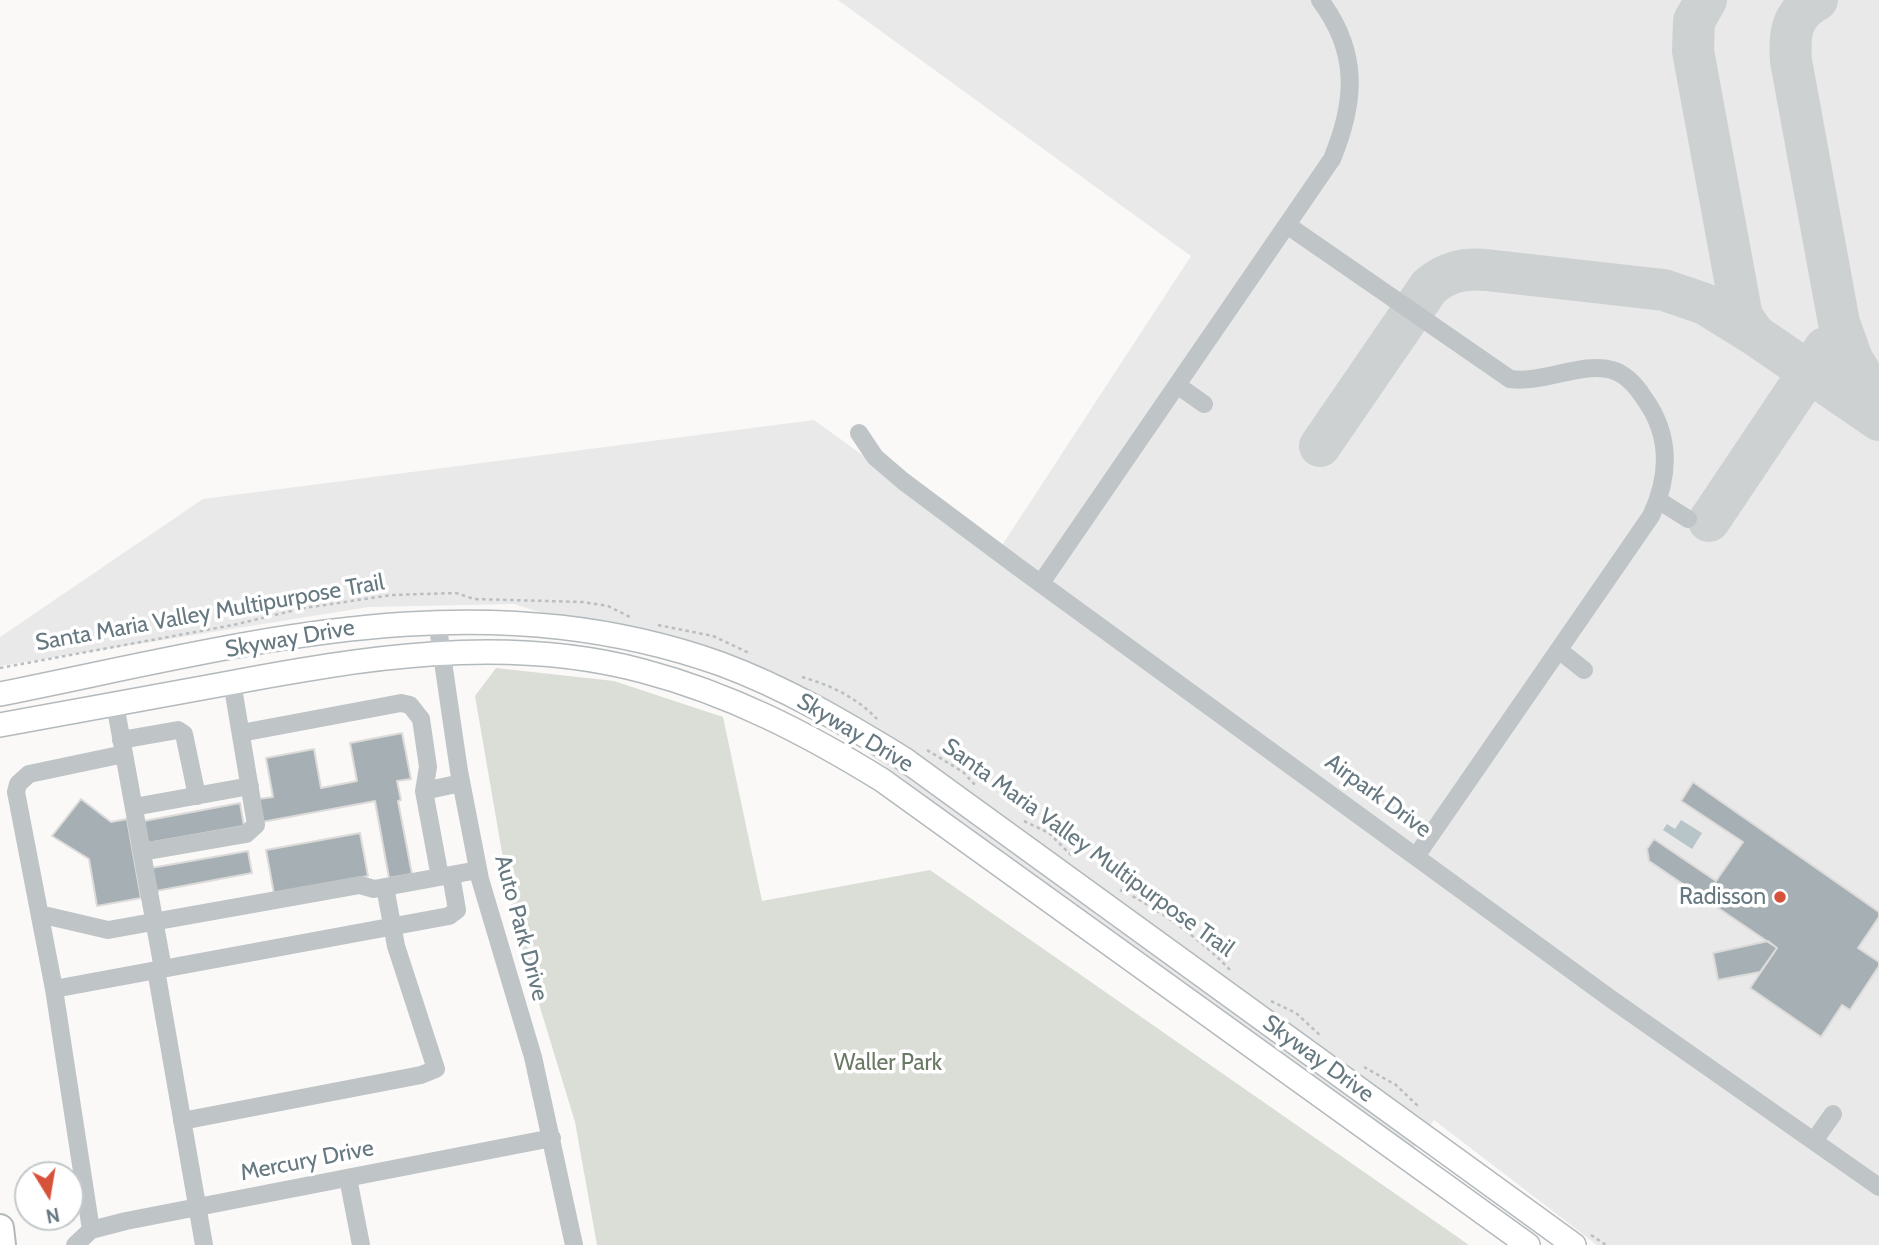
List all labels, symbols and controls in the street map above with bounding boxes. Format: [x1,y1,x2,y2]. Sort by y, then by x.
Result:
street label: Santa Maria Valley Multipurpose Trail [34,569,386,657]
street label: Skyway Drive [223,614,357,664]
street label: Skyway Drive [792,687,918,779]
street label: Santa Maria Valley Multipurpose Trail [937,733,1239,963]
street label: Airpark Drive [1320,748,1436,844]
street label: Auto Park Drive [488,852,554,1004]
place label: Radisson [1679,883,1766,911]
marker: Radisson [1772,889,1788,905]
street label: Skyway Drive [1257,1009,1379,1109]
park label: Waller Park [834,1049,942,1077]
street label: Mercury Drive [238,1135,376,1187]
north arrow [14,1161,84,1231]
text: N [44,1203,62,1228]

